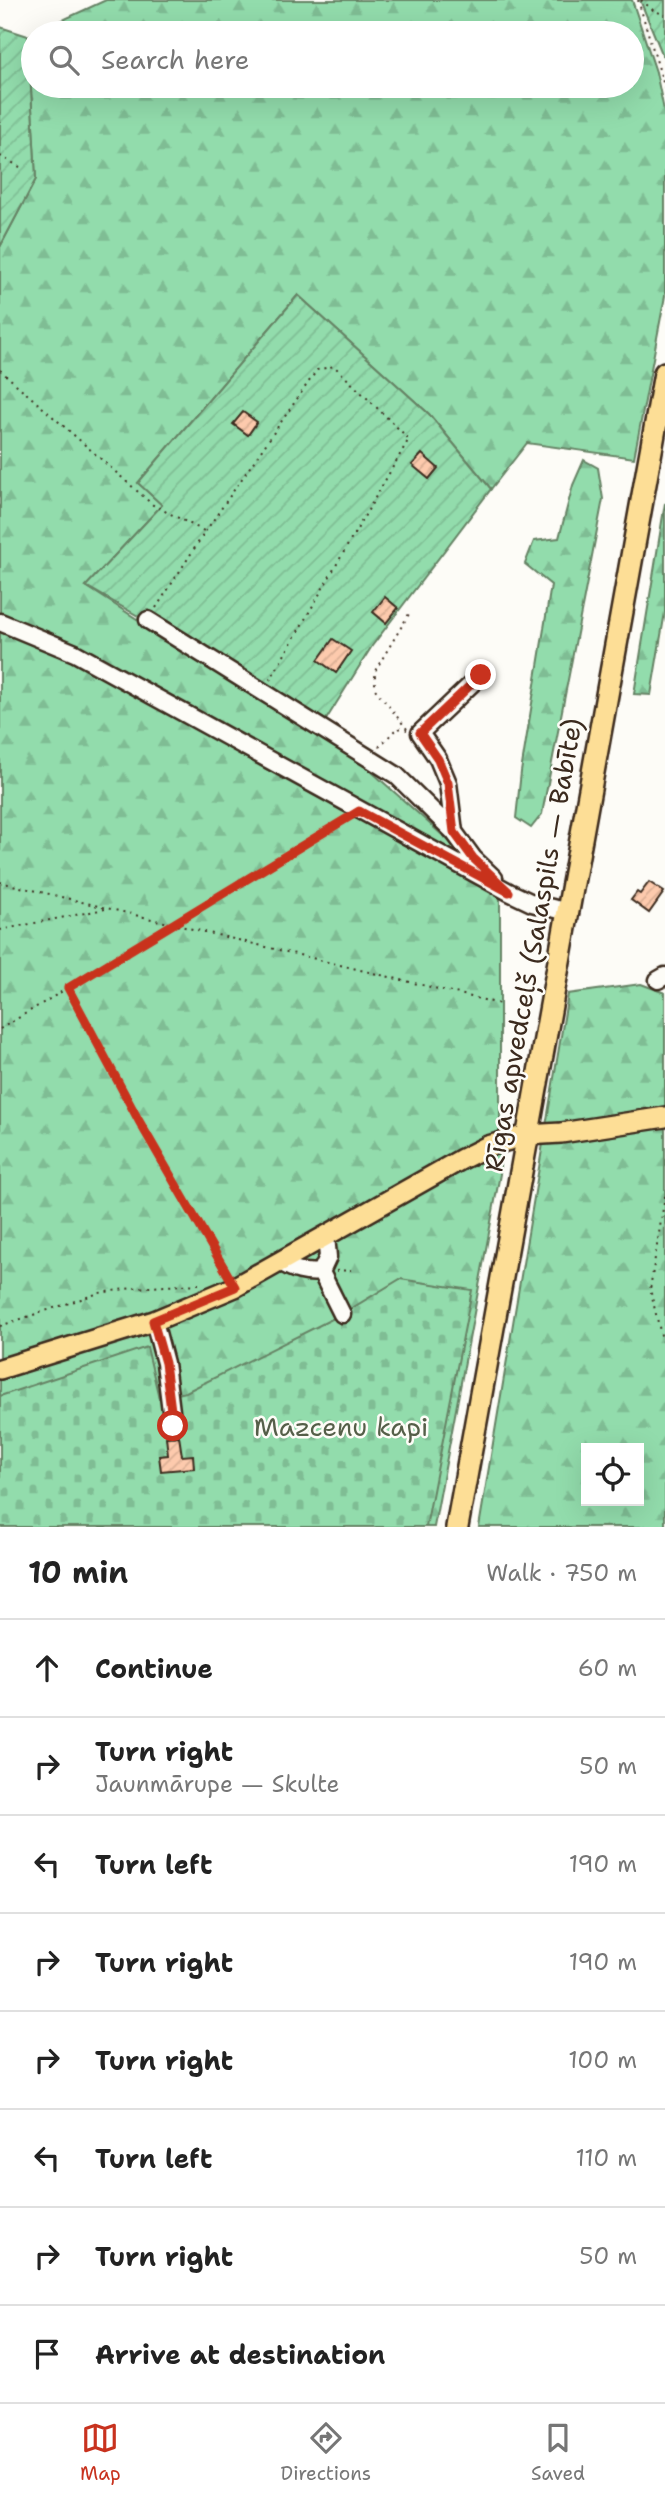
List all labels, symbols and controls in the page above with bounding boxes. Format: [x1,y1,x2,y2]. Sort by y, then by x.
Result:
search box [21,21,644,98]
icon: search [45,41,83,79]
text: Search here [101,42,250,77]
route end [465,659,496,690]
street label: Rīgas apvedceļš (Salaspils — Babīte) [475,715,591,1175]
park label: Mazcenu kapi [254,1409,428,1444]
route start [157,1410,188,1441]
map controls [581,1443,644,1506]
button: locate [581,1443,644,1506]
text: 10 min [28,1552,128,1593]
text: Walk · 750 m [486,1558,637,1588]
icon: ahead [28,1649,66,1687]
text: Continue [95,1651,213,1686]
text: 60 m [578,1653,637,1683]
text: Turn right [95,1734,233,1769]
icon: right [28,1747,66,1785]
text: 50 m [579,1751,637,1781]
text: Jaunmārupe — Skulte [95,1769,340,1799]
icon: left [28,1845,66,1883]
text: Turn left [95,1847,212,1882]
text: 190 m [569,1849,637,1879]
icon: right [28,1943,66,1981]
text: Turn right [95,1945,233,1980]
text: 190 m [569,1947,637,1977]
icon: right [28,2041,66,2079]
text: Turn right [95,2043,233,2078]
text: 100 m [568,2045,637,2075]
icon: left [28,2139,66,2177]
text: Turn left [95,2141,212,2176]
text: 110 m [575,2143,637,2173]
icon: right [28,2237,66,2275]
text: Turn right [95,2239,233,2274]
text: 50 m [579,2241,637,2271]
icon: arrive [28,2335,66,2373]
text: Arrive at destination [95,2337,385,2372]
tab: Map [80,2419,121,2486]
tab: Directions [281,2419,371,2486]
tab: Saved [531,2419,585,2486]

